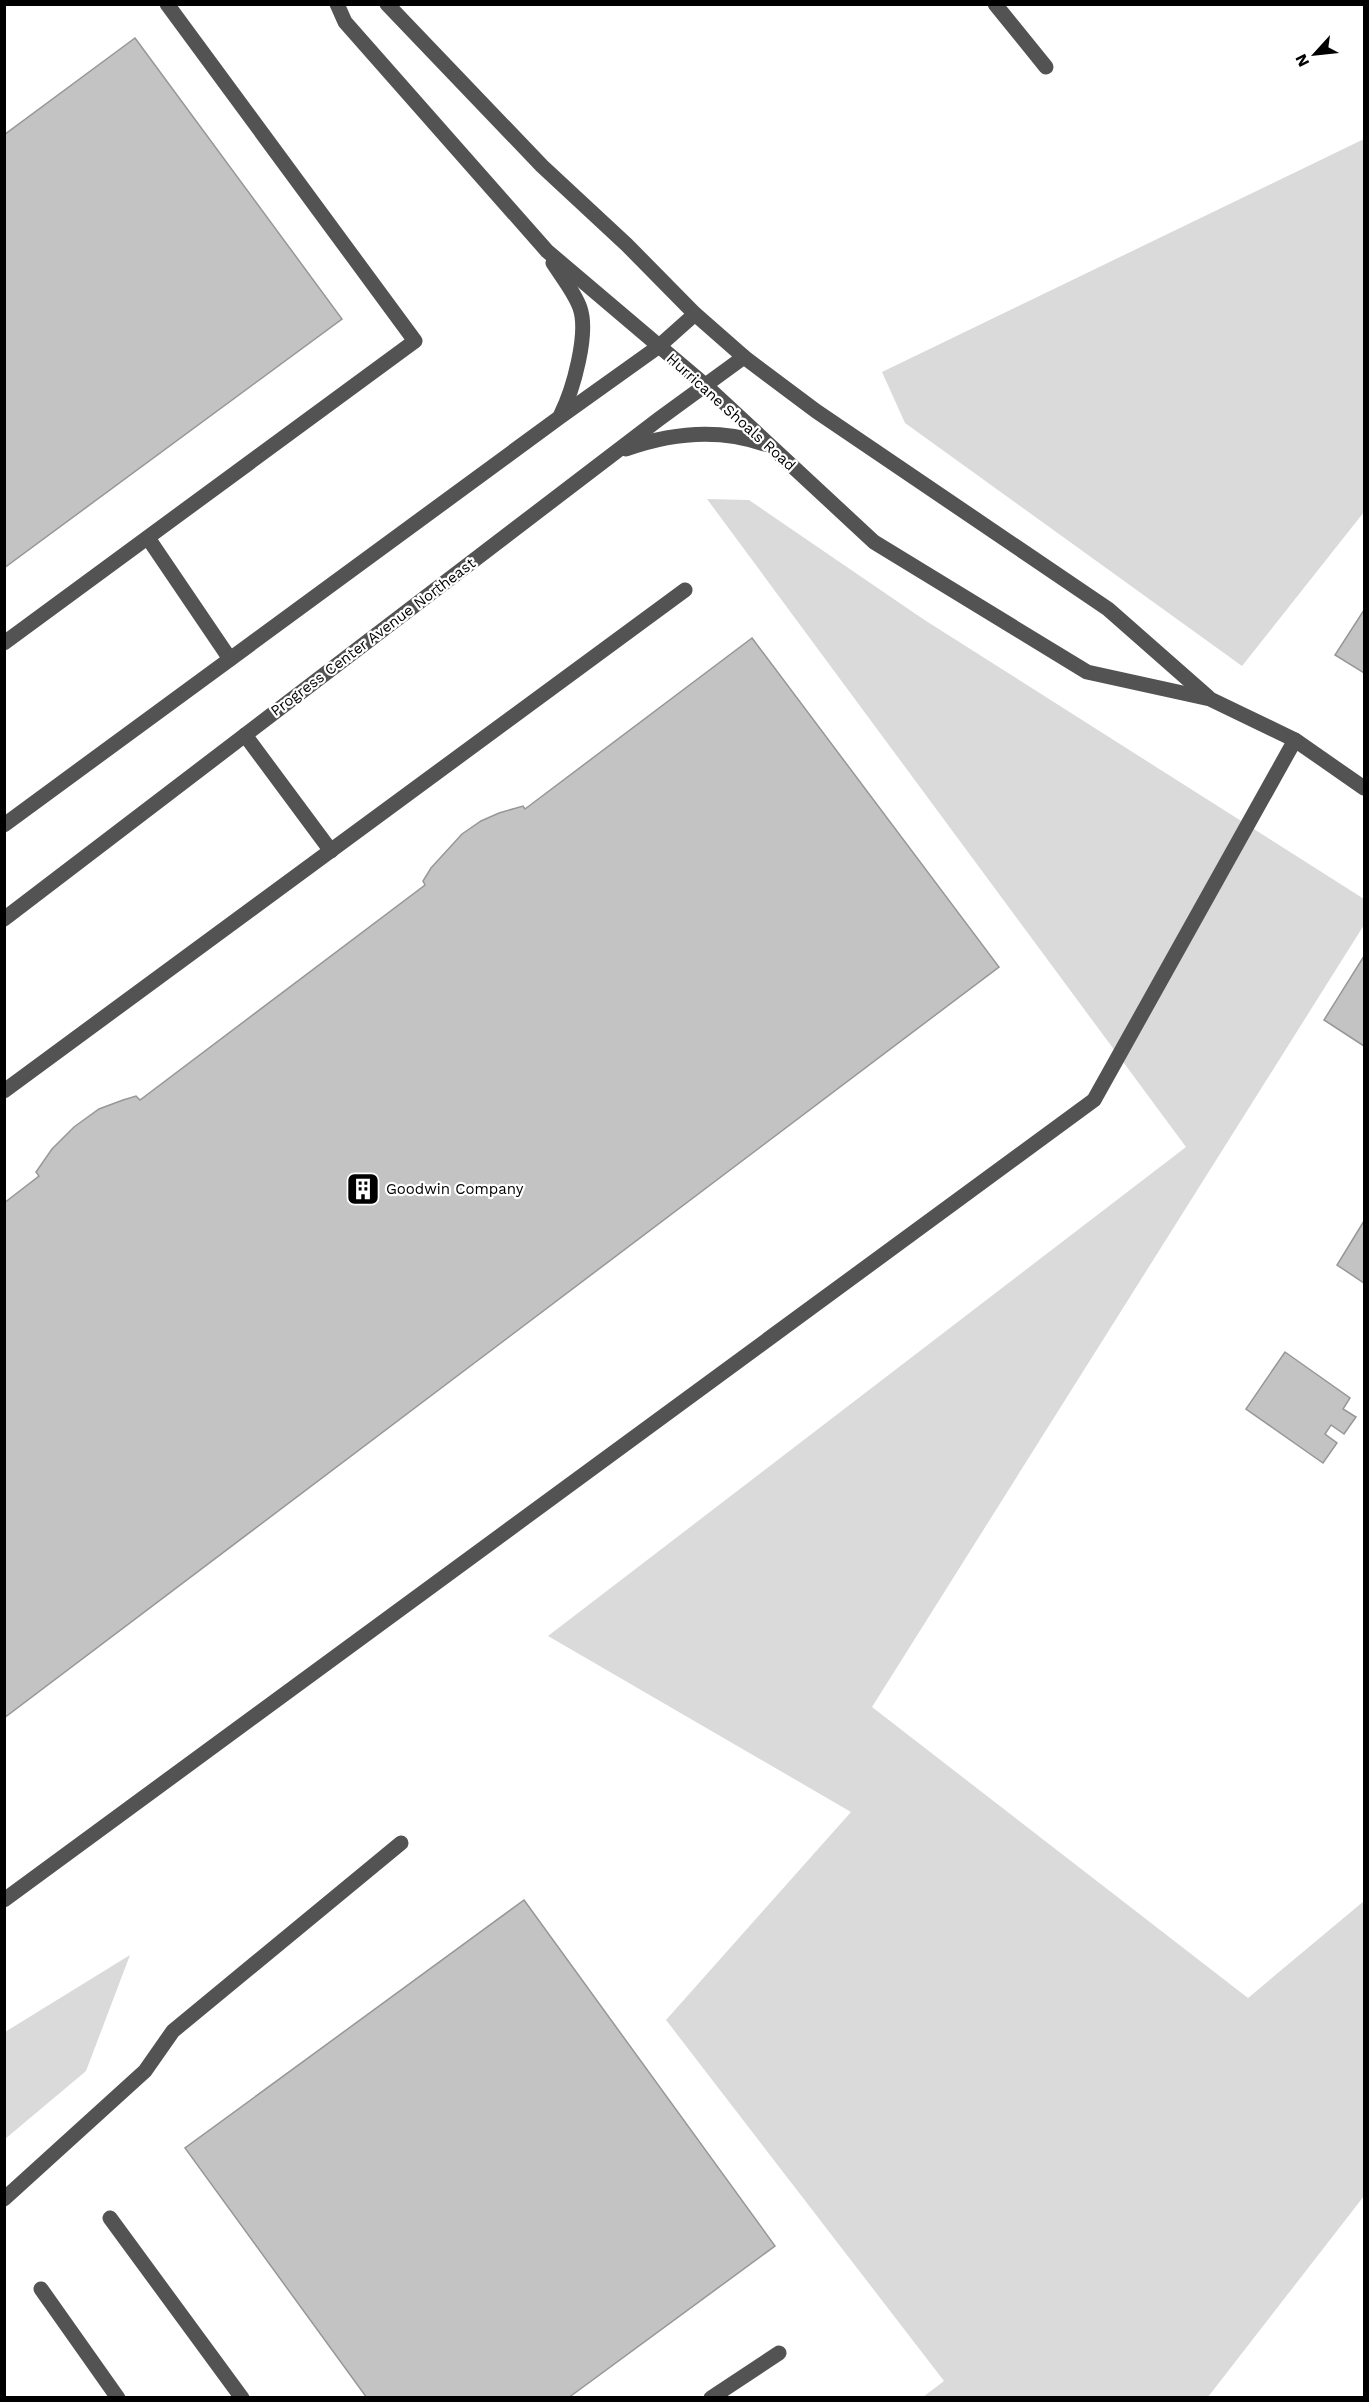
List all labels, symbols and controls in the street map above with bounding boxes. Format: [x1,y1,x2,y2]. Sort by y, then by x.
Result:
north arrow [1285,24,1345,84]
text: N [1291,51,1313,70]
street label: Hurricane Shoals Road [663,349,799,475]
street label: Progress Center Avenue Northeast [267,554,479,720]
building icon: Goodwin Company [345,1171,381,1207]
place label: Goodwin Company [386,1180,524,1198]

